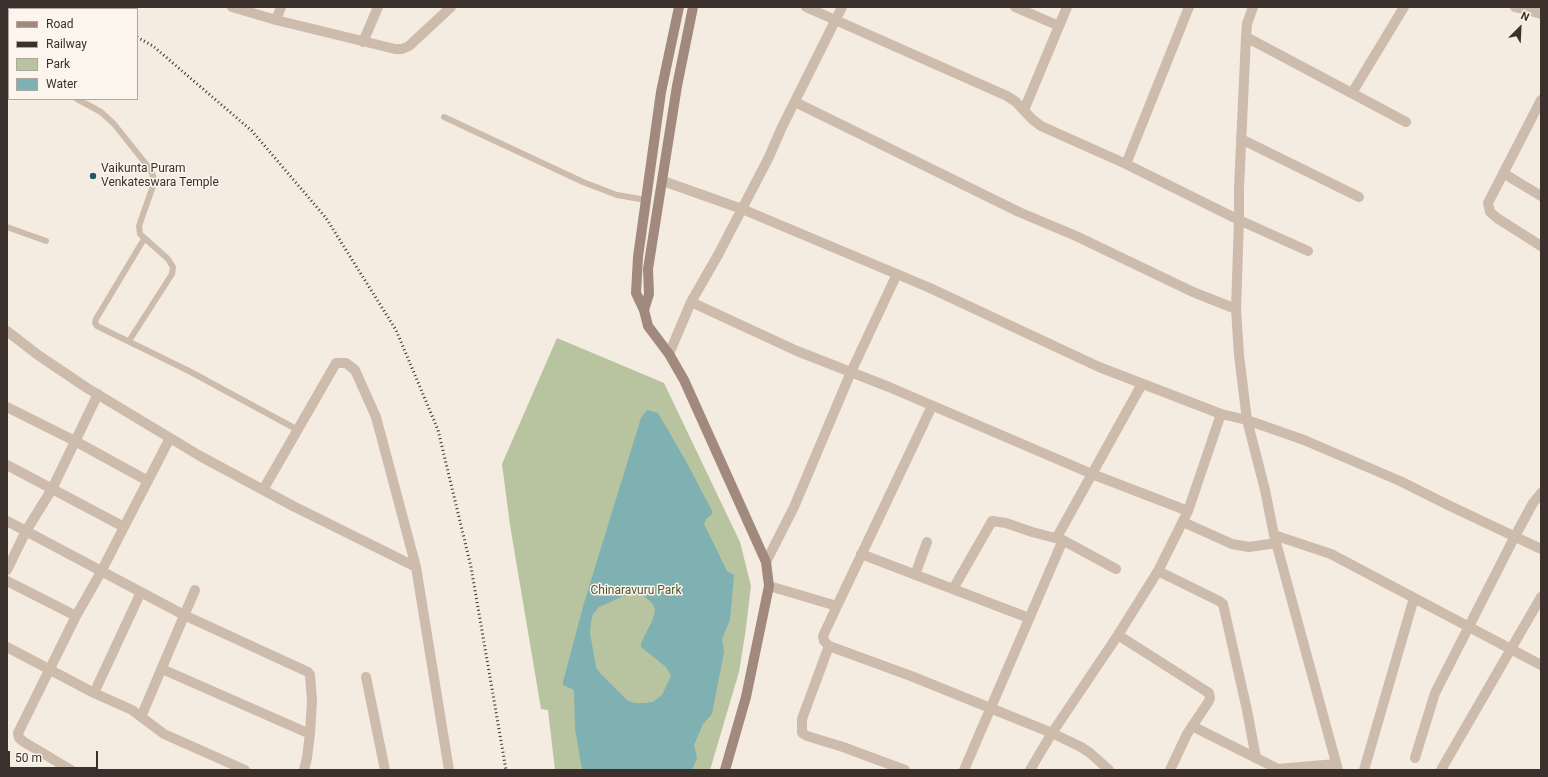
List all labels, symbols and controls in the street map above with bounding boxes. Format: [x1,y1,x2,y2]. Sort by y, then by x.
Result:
legend [8,8,138,100]
north arrow [1500,8,1540,48]
text: N [1519,9,1531,24]
text: Road [46,17,74,31]
text: Railway [46,37,87,51]
text: Park [46,57,70,71]
text: Water [46,77,77,91]
place label: Vaikunta Puram Venkateswara Temple [101,162,219,190]
marker: Vaikunta Puram Venkateswara Temple [88,171,98,181]
park label: Chinaravuru Park [590,584,682,598]
scale bar [10,743,100,769]
text: 50 m [15,751,42,765]

